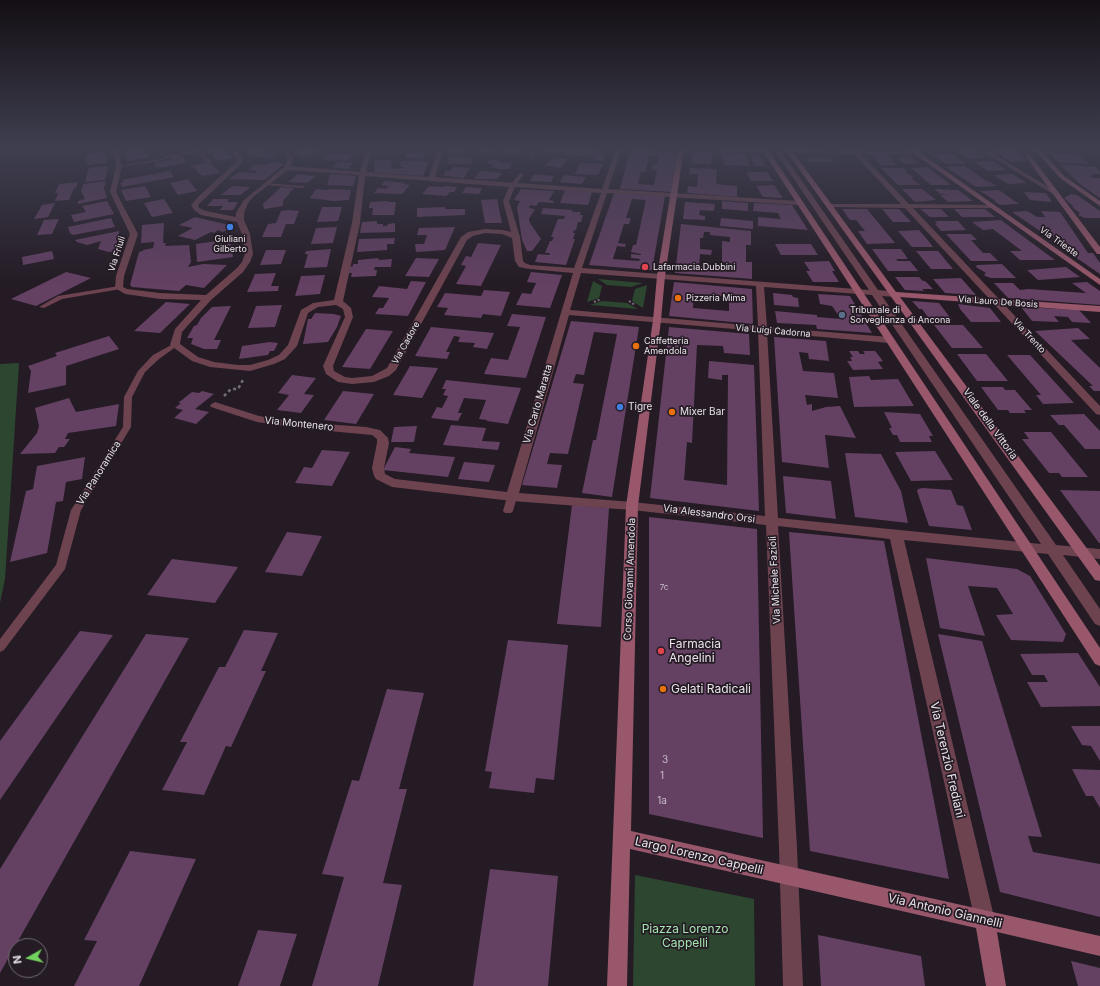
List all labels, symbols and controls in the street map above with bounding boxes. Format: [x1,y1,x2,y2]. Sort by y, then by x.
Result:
marker: Giuliani Gilberto [225,222,235,232]
street label: Via Trieste [1037,225,1081,259]
place label: Giuliani Gilberto [213,234,247,255]
street label: Via Friuli [106,235,128,273]
marker: Lafarmacia.Dubbini [640,262,650,272]
place label: Lafarmacia.Dubbini [653,262,735,272]
marker: Pizzeria Mima [673,293,683,303]
place label: Pizzeria Mima [686,293,746,303]
street label: Via Lauro De Bosis [958,294,1038,310]
place label: Tribunale di Sorveglianza di Ancona [850,305,950,326]
marker: Tribunale di Sorveglianza di Ancona [837,310,847,320]
street label: Via Trento [1010,316,1048,356]
street label: Via Cadore [390,320,422,366]
street label: Via Luigi Cadorna [735,322,811,340]
place label: Caffetteria Amendola [644,336,689,357]
marker: Caffetteria Amendola [631,341,641,351]
street label: Via Carlo Maratta [521,363,555,445]
street label: Viale della Vittoria [960,386,1020,462]
place label: Tigre [628,401,652,413]
marker: Tigre [615,402,625,412]
place label: Mixer Bar [680,406,725,418]
marker: Mixer Bar [667,407,677,417]
street label: Via Montenero [264,414,334,434]
street label: Via Panoramica [74,439,124,507]
street label: Via Alessandro Orsi [662,502,756,526]
street label: Corso Giovanni Amendola [622,518,638,640]
street label: Via Michele Fazioli [767,536,783,624]
house number: 7c [660,583,668,593]
place label: Farmacia Angelini [669,637,721,665]
marker: Farmacia Angelini [656,646,666,656]
place label: Gelati Radicali [671,682,751,696]
marker: Gelati Radicali [658,684,668,694]
street label: Via Terenzio Frediani [927,701,967,819]
house number: 3 [662,754,668,766]
house number: 1 [660,770,664,782]
house number: 1a [657,795,667,807]
street label: Largo Lorenzo Cappelli [634,834,764,878]
street label: Via Antonio Giannelli [887,891,1003,931]
park label: Piazza Lorenzo Cappelli [642,922,728,950]
north arrow [8,938,48,978]
text: N [10,954,25,965]

